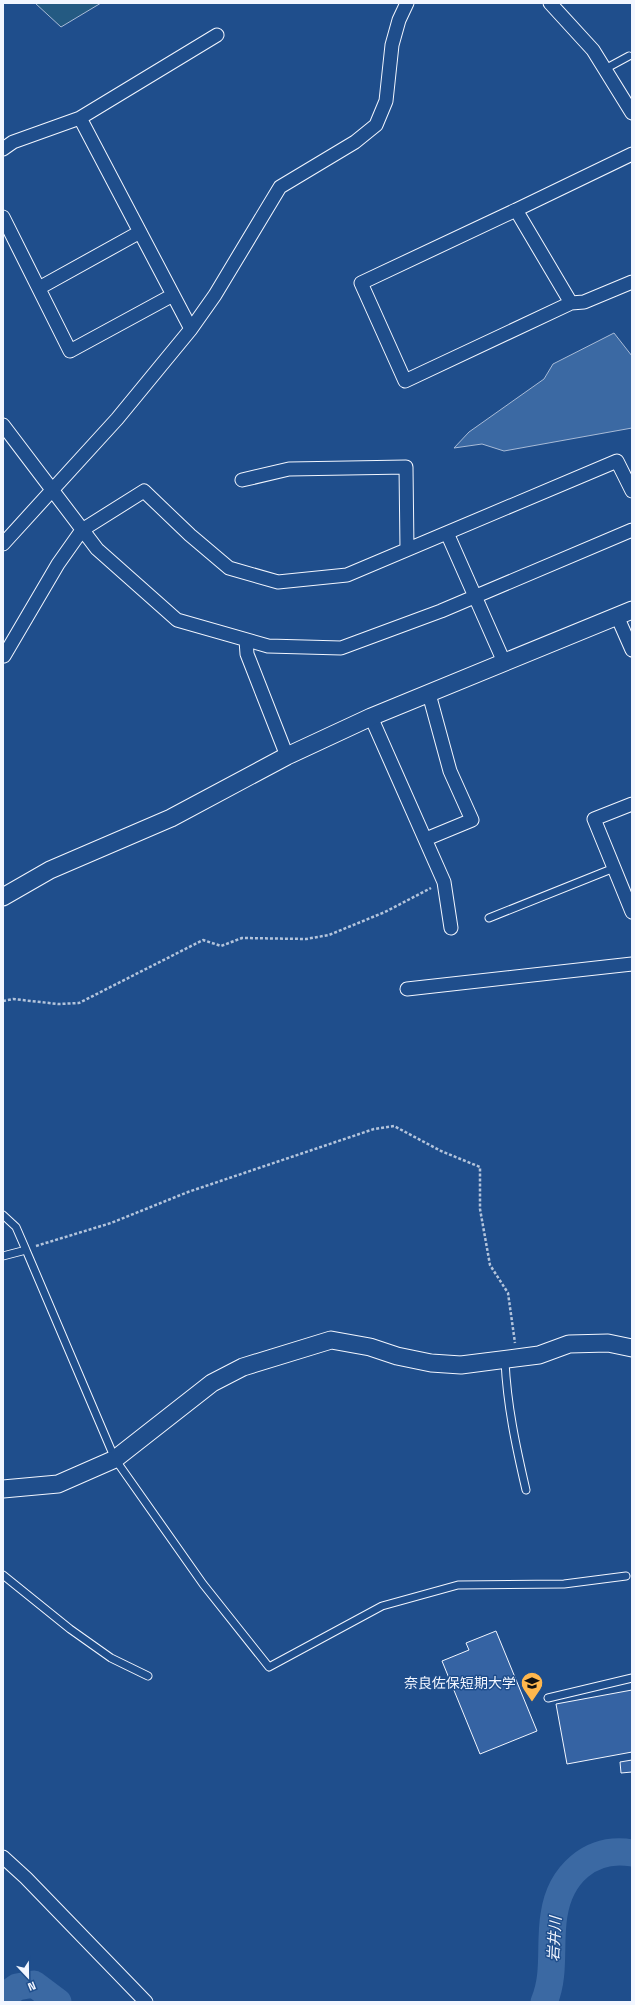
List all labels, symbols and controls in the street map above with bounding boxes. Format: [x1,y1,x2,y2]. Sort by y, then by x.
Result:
school or university icon: 奈良佐保短期大学 [519,1670,545,1703]
place label: 奈良佐保短期大学 [404,1674,516,1692]
water label: 岩井川 [543,1914,565,1962]
north arrow [8,1957,48,1997]
text: N [26,1978,38,1994]

